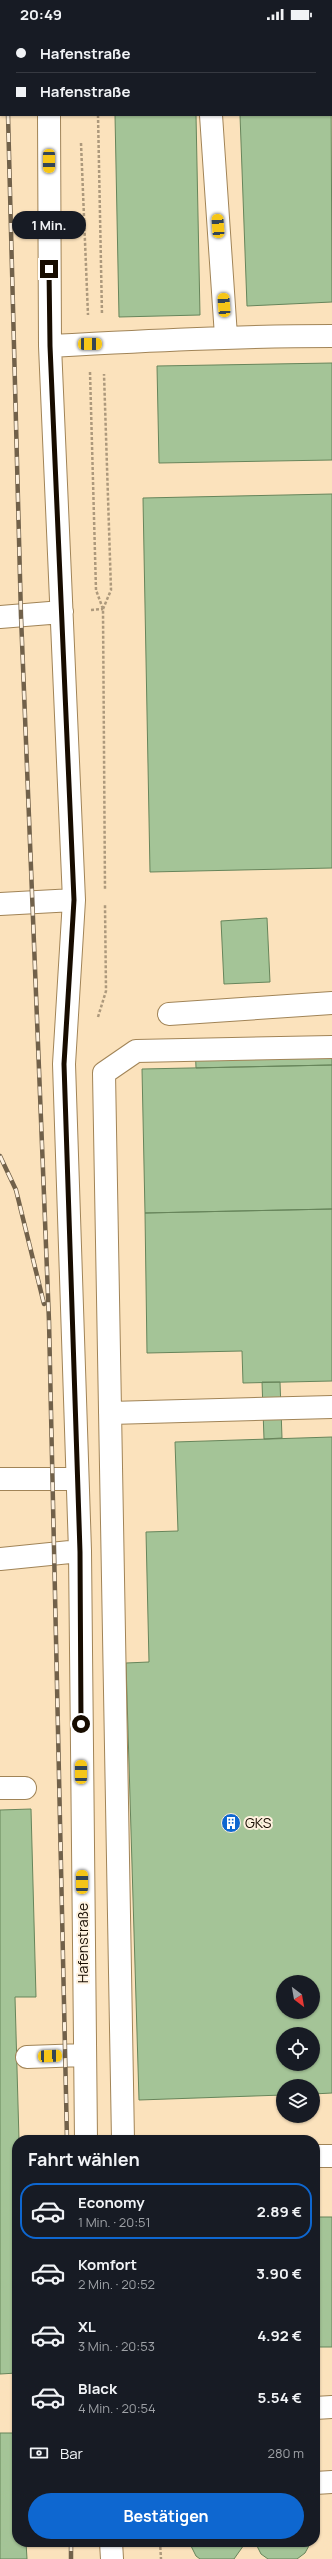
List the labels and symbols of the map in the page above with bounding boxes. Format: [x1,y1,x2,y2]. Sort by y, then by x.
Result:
car [43,149,55,173]
callout: 1 Min. [12,211,86,239]
car [211,214,225,238]
route end [40,260,58,278]
car [217,293,231,317]
car [78,338,102,350]
route start [72,1715,90,1733]
car [75,1760,87,1784]
building icon: GKS [220,1812,242,1834]
place label: GKS [245,1813,272,1832]
car [76,1870,88,1894]
street label: Hafenstraße [73,1903,92,1983]
north arrow [276,1975,320,2019]
car [38,2050,62,2062]

